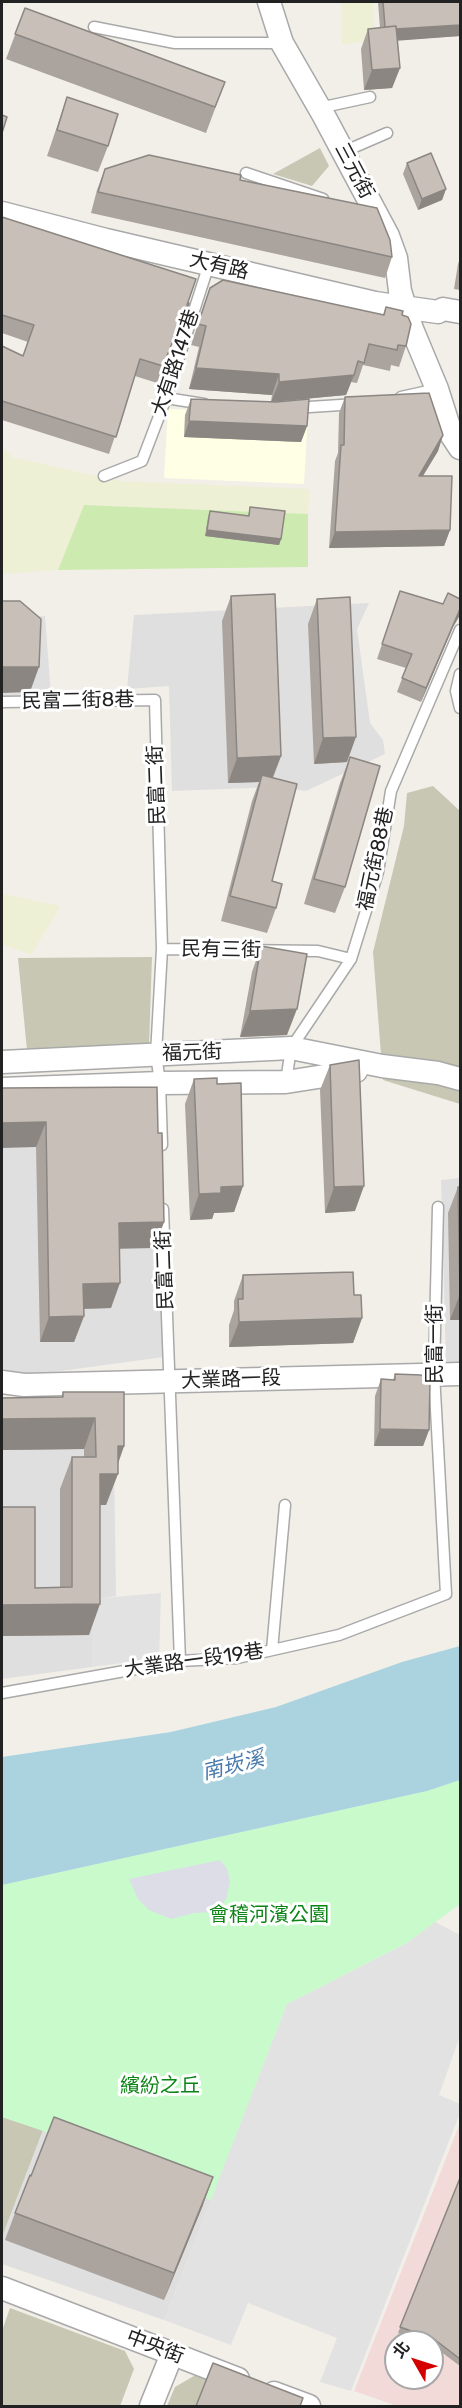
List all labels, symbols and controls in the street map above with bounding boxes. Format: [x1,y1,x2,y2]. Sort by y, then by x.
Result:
street label: 三元街 [329,139,379,203]
street label: 大有路 [187,248,251,284]
street label: 大有路147巷 [147,307,205,419]
street label: 民富二街8巷 [21,688,135,714]
street label: 民富二街 [144,745,170,825]
street label: 福元街88巷 [353,805,399,913]
street label: 民有三街 [181,937,261,963]
street label: 福元街 [162,1040,222,1066]
street label: 民富二街 [152,1230,178,1310]
street label: 民富一街 [423,1304,447,1384]
street label: 大業路一段 [181,1366,281,1394]
street label: 大業路一段19巷 [123,1639,265,1683]
water label: 南崁溪 [199,1746,267,1786]
park label: 會稽河濱公園 [209,1903,329,1927]
park label: 繽紛之丘 [120,2074,200,2098]
street label: 中央街 [123,2325,187,2369]
north arrow [384,2330,444,2390]
text: 北 [389,2337,414,2362]

